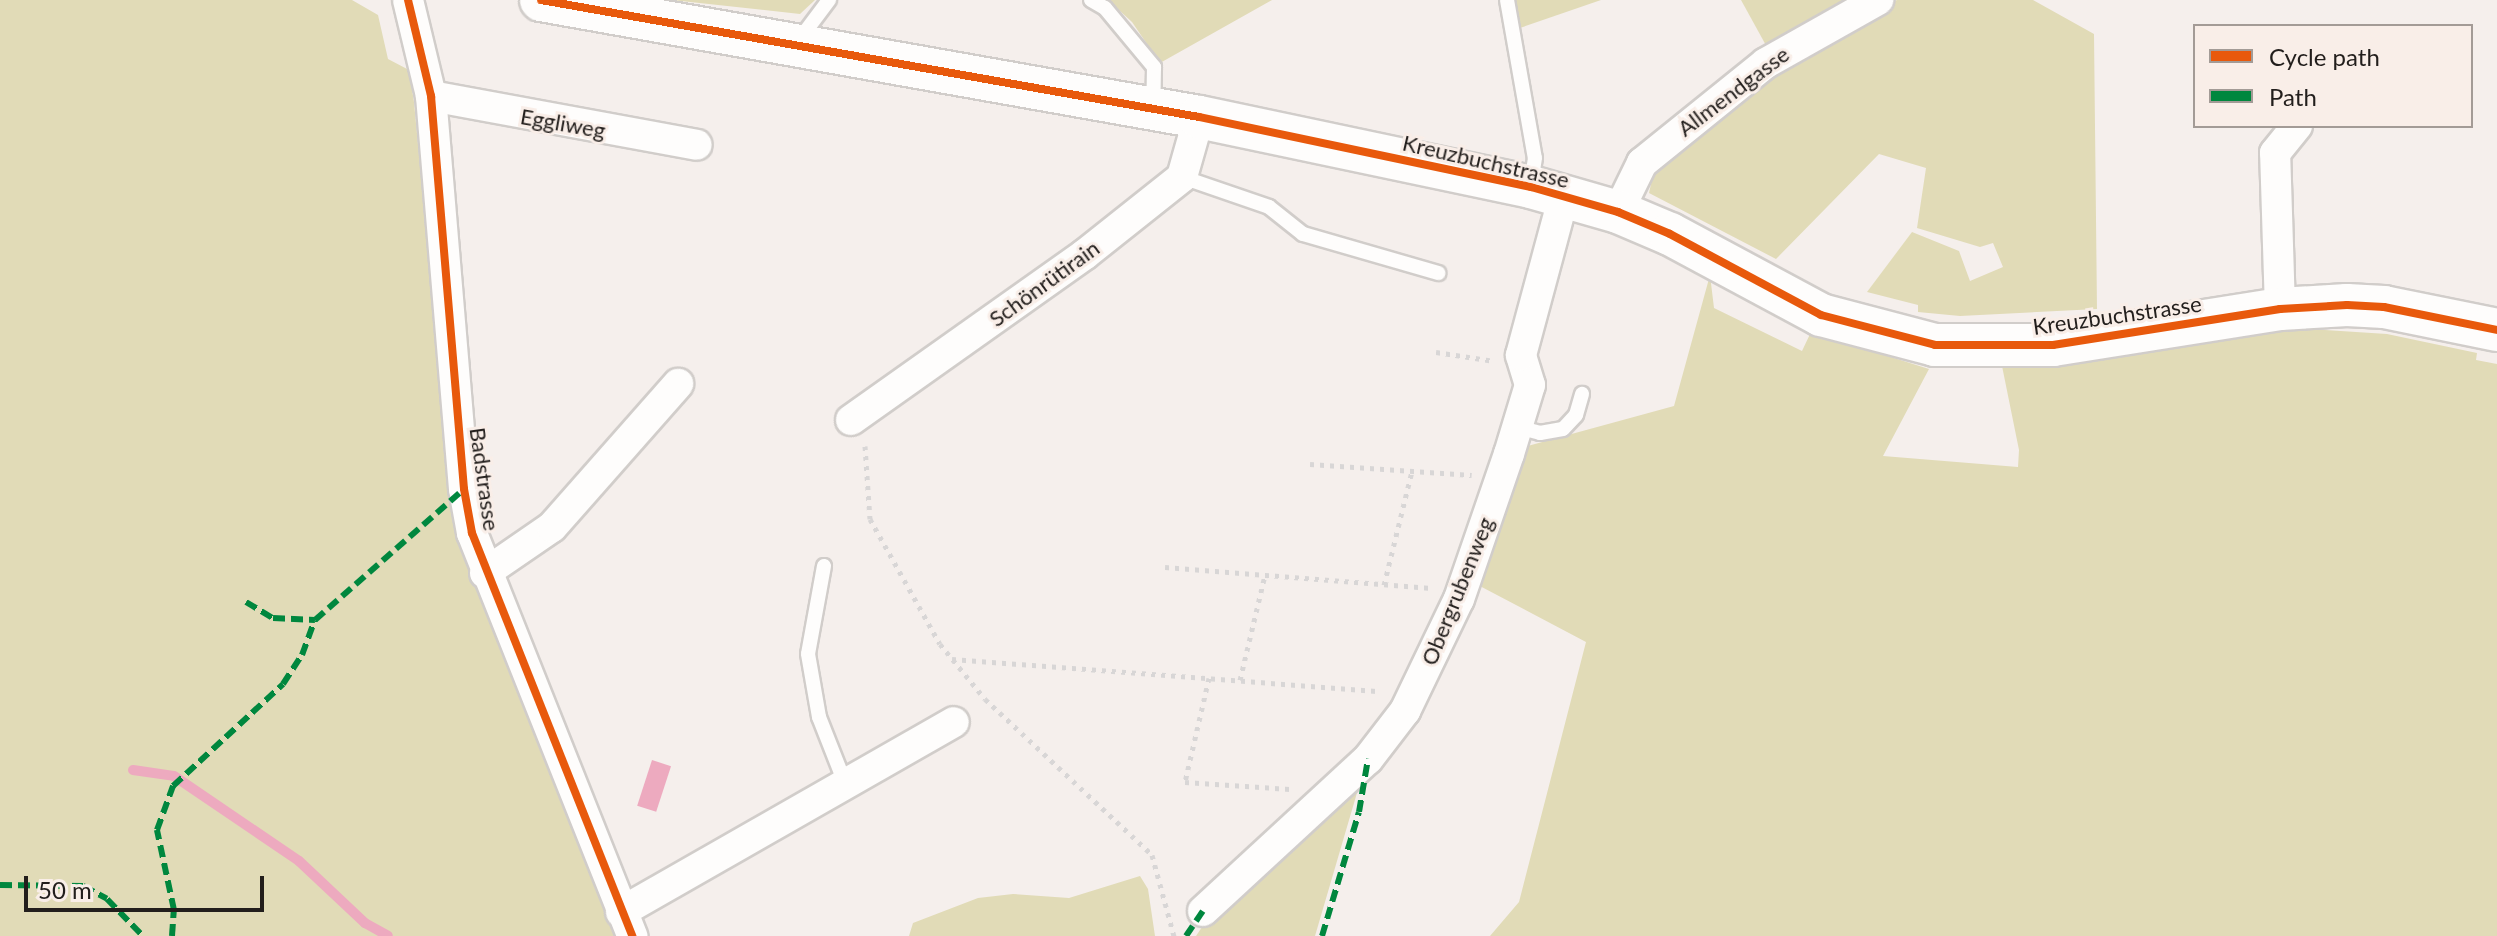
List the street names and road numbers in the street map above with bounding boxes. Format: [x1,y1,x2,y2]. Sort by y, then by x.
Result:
street label: Allmendgasse [1672,41,1794,141]
street label: Eggliweg [518,103,608,143]
street label: Kreuzbuchstrasse [1400,129,1572,193]
street label: Schönrütirain [984,234,1104,332]
street label: Kreuzbuchstrasse [2031,290,2203,340]
street label: Badstrasse [465,426,505,532]
street label: Obergrubenweg [1415,513,1499,669]

